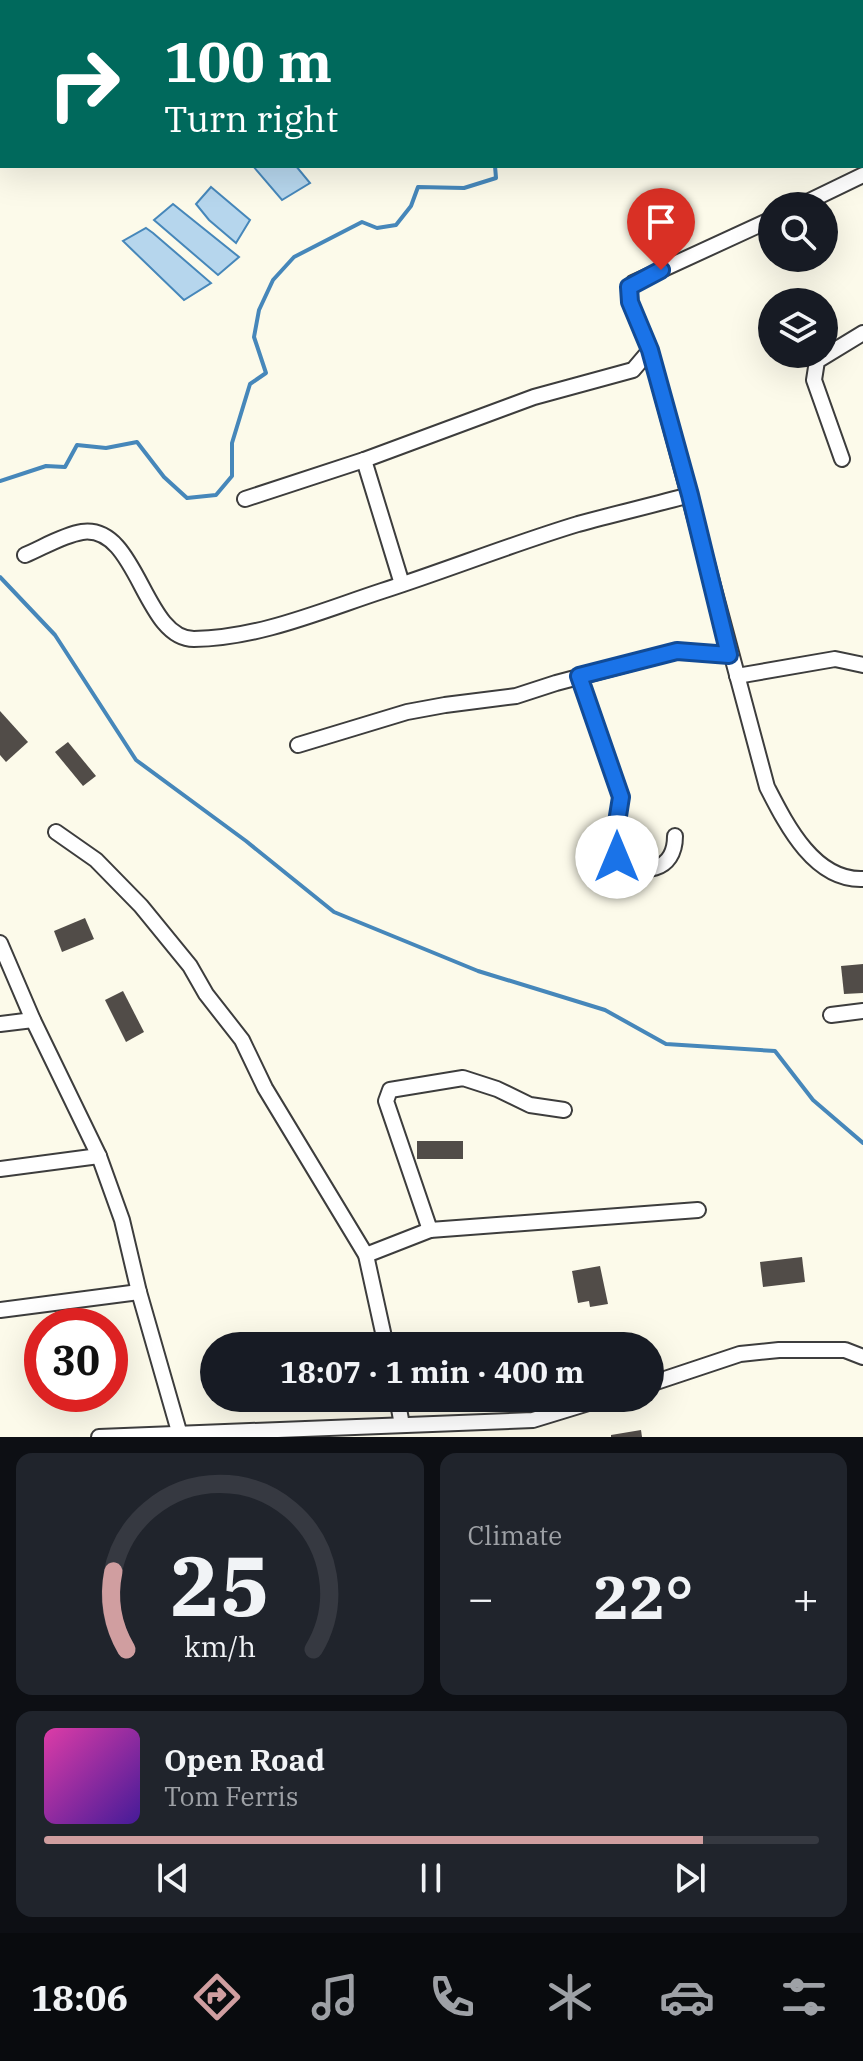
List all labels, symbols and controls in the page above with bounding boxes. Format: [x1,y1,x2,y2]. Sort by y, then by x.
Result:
text: 100 m [164,25,332,97]
icon: right [32,32,136,136]
text: Turn right [164,95,338,142]
pin [627,188,695,270]
map controls [758,192,838,368]
button: search [758,192,838,272]
icon: arrive [639,200,683,244]
button: layers [758,288,838,368]
position arrow [575,815,659,899]
speed limit sign: 30 [24,1308,128,1412]
text: 18:07 · 1 min · 400 m [280,1352,584,1391]
text: Climate [468,1518,562,1552]
text: 25 [170,1531,270,1639]
text: 22° [593,1557,693,1636]
text: − [468,1569,494,1626]
text: + [793,1569,819,1626]
text: km/h [184,1628,256,1665]
text: Open Road [164,1740,325,1779]
text: Tom Ferris [164,1779,298,1813]
icon: previous [151,1856,195,1900]
icon: pause [409,1856,453,1900]
icon: next [668,1856,712,1900]
icon: directions [189,1969,245,2025]
icon: music [307,1969,363,2025]
icon: phone [424,1969,480,2025]
icon: climate [542,1969,598,2025]
icon: car [659,1969,715,2025]
icon: filters [776,1969,832,2025]
text: 18:06 [31,1974,128,2021]

